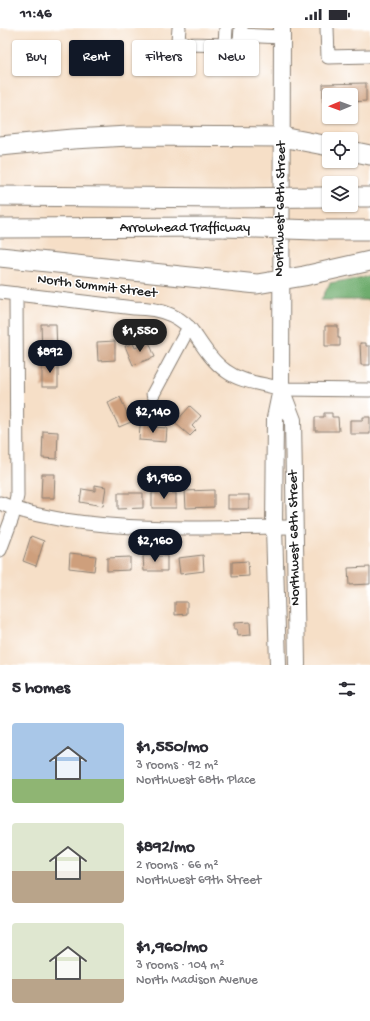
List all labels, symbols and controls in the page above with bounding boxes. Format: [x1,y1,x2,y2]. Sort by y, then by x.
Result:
text: 11:46 [20,5,52,23]
chip: Buy [12,40,61,76]
chip: Rent [69,40,124,76]
chip: Filters [132,40,196,76]
chip: New [204,40,259,76]
north arrow [322,88,358,124]
map controls [322,88,358,212]
button: locate [322,132,358,168]
street label: Northwest 68th Street [271,140,291,277]
button: layers [322,176,358,212]
street label: Arrowhead Trafficway [120,220,250,237]
street label: North Summit Street [36,271,159,303]
pin: $1,550 [107,319,173,353]
text: $1,550 [122,324,158,339]
pin: $892 [26,340,74,374]
text: $892 [37,345,63,360]
pin: $2,140 [120,400,186,434]
text: $2,140 [135,405,171,420]
pin: $1,960 [131,466,197,500]
street label: Northwest 68th Street [285,469,305,606]
text: $1,960 [146,471,182,486]
pin: $2,160 [122,529,188,563]
text: $2,160 [137,534,173,549]
icon: filters [336,678,358,700]
text: 5 homes [12,679,70,699]
text: $1,550/mo [136,738,208,758]
icon: home [44,739,92,787]
text: 3 rooms · 92 m² [136,758,219,773]
text: Northwest 68th Place [136,773,256,788]
text: $892/mo [136,838,195,858]
icon: home [44,839,92,887]
text: 2 rooms · 66 m² [136,858,218,873]
text: Northwest 69th Street [136,873,261,888]
text: $1,960/mo [136,938,208,958]
icon: home [44,939,92,987]
text: 3 rooms · 104 m² [136,958,224,973]
text: North Madison Avenue [136,973,258,988]

